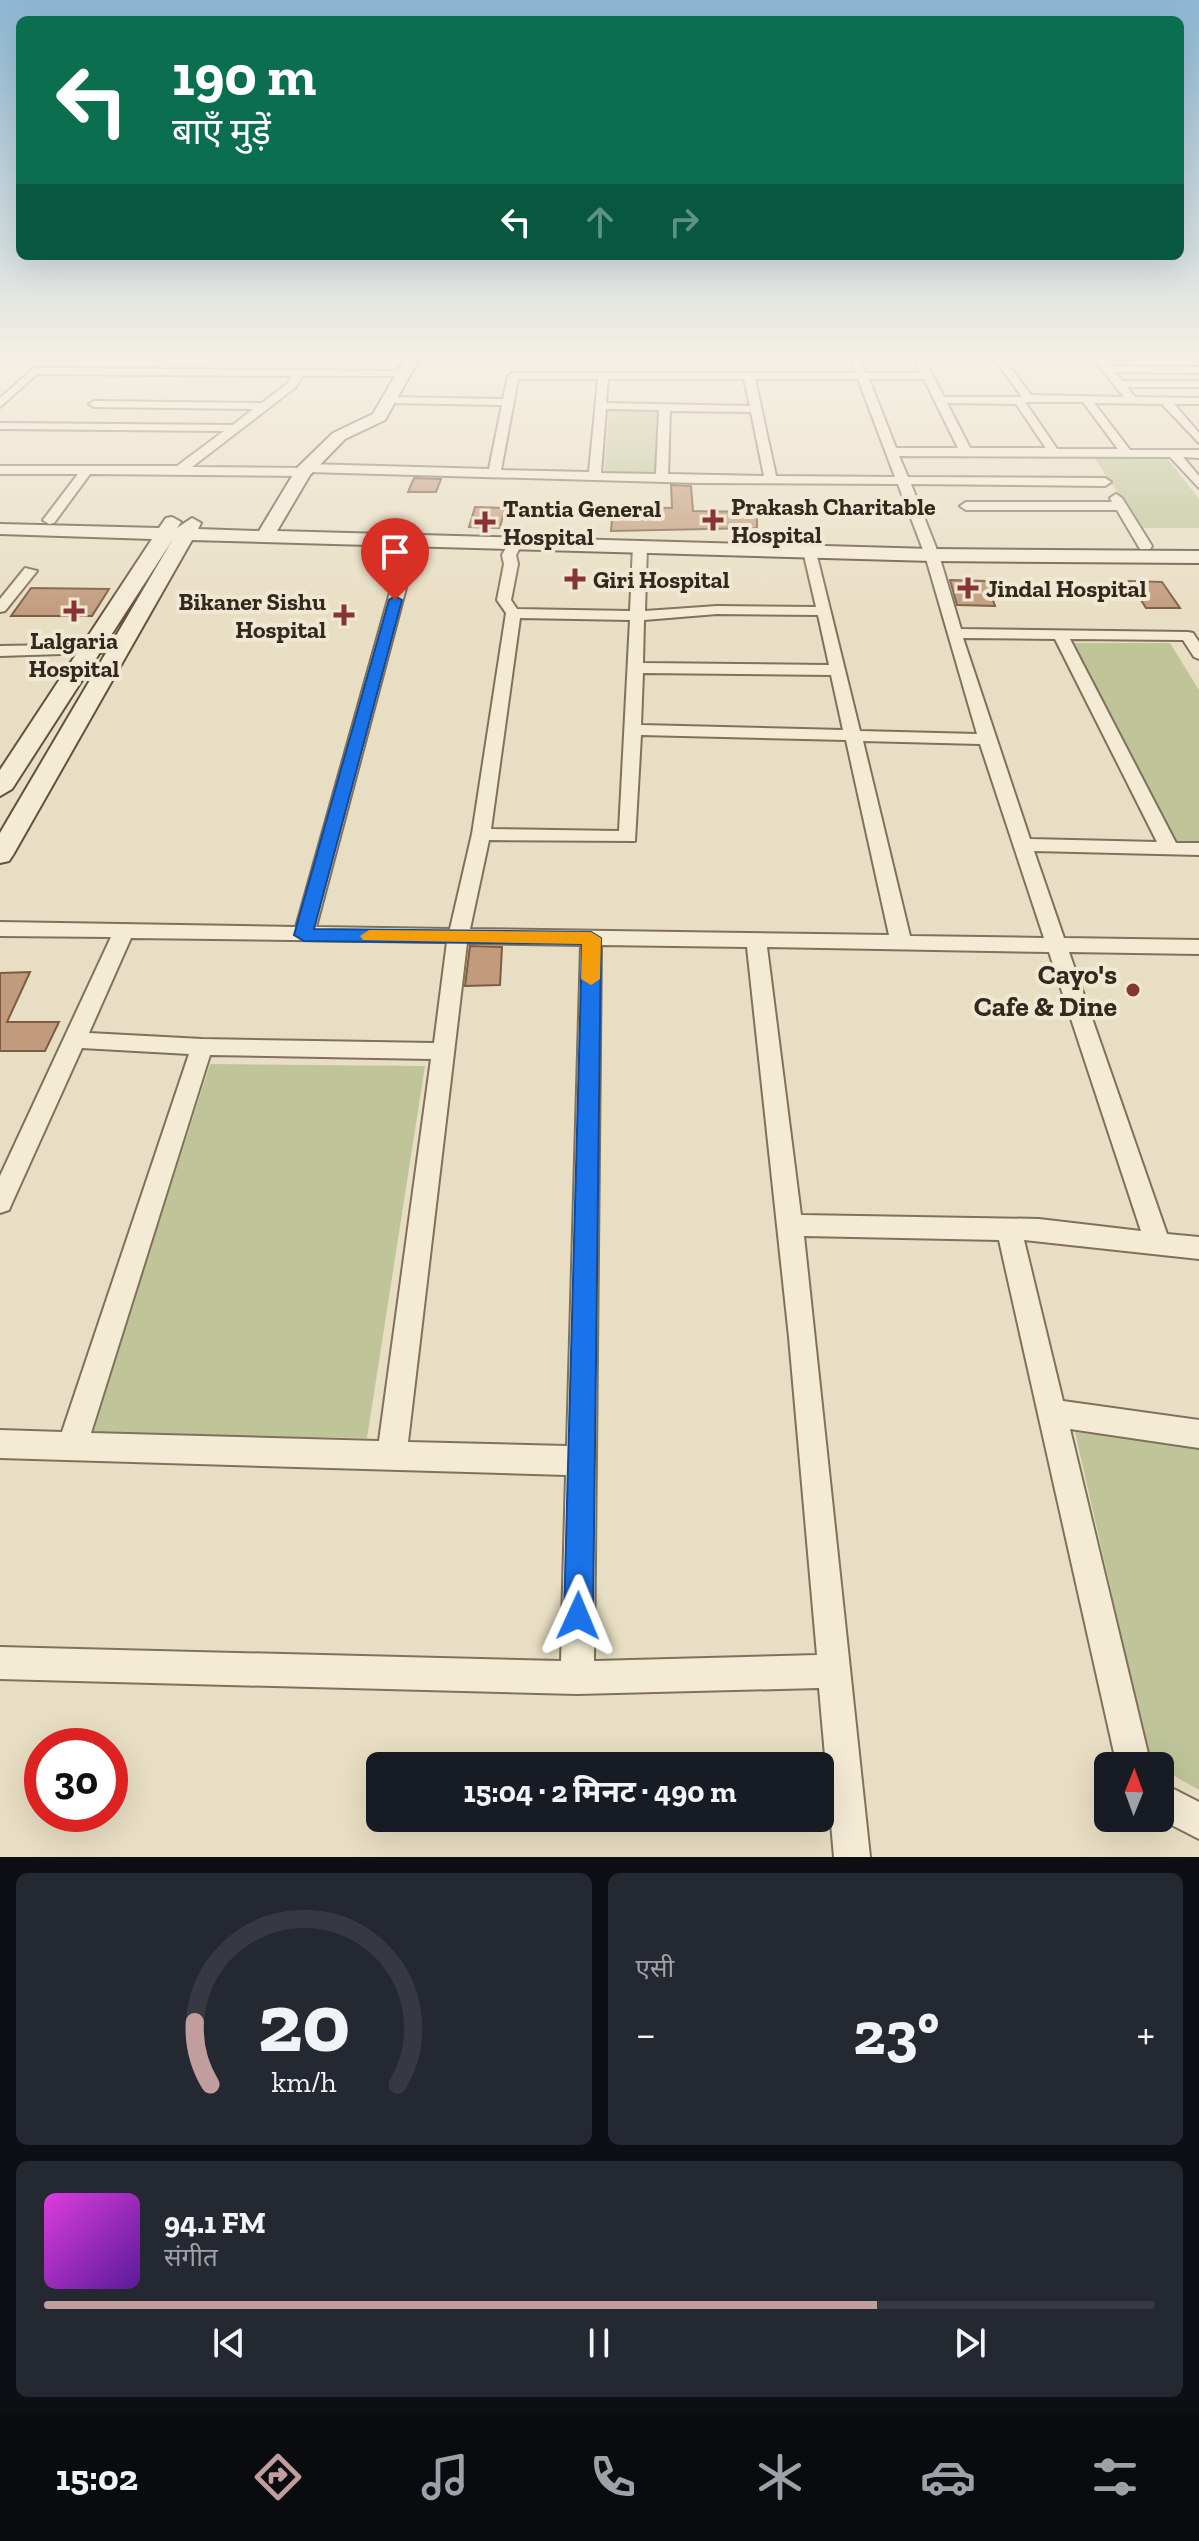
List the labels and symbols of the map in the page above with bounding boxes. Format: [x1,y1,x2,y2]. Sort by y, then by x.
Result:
place label: Prakash Charitable Hospital [731,492,936,549]
place label: Tantia General Hospital [503,494,662,551]
marker: Prakash Charitable Hospital [702,509,724,531]
marker: Tantia General Hospital [474,511,496,533]
pin [361,518,429,600]
place label: Giri Hospital [593,565,730,594]
marker: Giri Hospital [564,568,586,590]
place label: Jindal Hospital [986,574,1147,603]
marker: Jindal Hospital [957,577,979,599]
place label: Bikaner Sishu Hospital [178,587,326,644]
marker: Lalgaria Hospital [63,600,85,622]
marker: Bikaner Sishu Hospital [333,604,355,626]
place label: Lalgaria Hospital [29,626,120,683]
place label: Cayo's Cafe & Dine [974,958,1117,1023]
marker: Cayo's Cafe & Dine [1124,981,1142,999]
position arrow [536,1574,620,1658]
speed limit sign: 30 [24,1728,128,1832]
north arrow [1094,1752,1174,1832]

